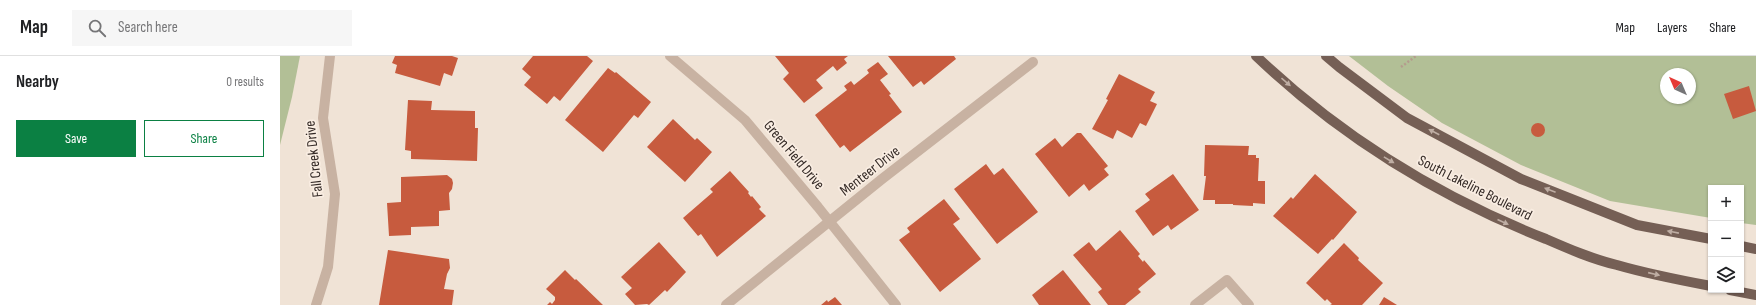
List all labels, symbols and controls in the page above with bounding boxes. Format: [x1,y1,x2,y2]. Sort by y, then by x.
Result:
search box [72,10,352,46]
text: Map [20,16,48,39]
icon: search [86,17,108,39]
text: Search here [118,18,178,37]
text: Map [1615,19,1635,36]
text: Layers [1657,19,1687,36]
text: Share [1709,19,1736,36]
north arrow [1660,68,1696,104]
text: Nearby [16,72,59,92]
text: 0 results [226,74,264,90]
one-way arrow [1280,77,1291,86]
street label: Green Field Drive [759,116,829,194]
button: Save [16,120,136,157]
button: Share [144,120,264,157]
street label: Fall Creek Drive [301,120,327,198]
one-way arrow [1428,129,1440,136]
street label: Menteer Drive [836,142,904,200]
street label: South Lakeline Boulevard [1415,151,1535,225]
one-way arrow [1383,156,1395,163]
map controls [1708,185,1744,293]
button: + [1708,185,1744,221]
one-way arrow [1543,187,1555,193]
one-way arrow [1498,219,1509,225]
button: − [1708,221,1744,257]
one-way arrow [1667,228,1679,234]
button: layers [1708,257,1744,293]
one-way arrow [1648,271,1660,277]

